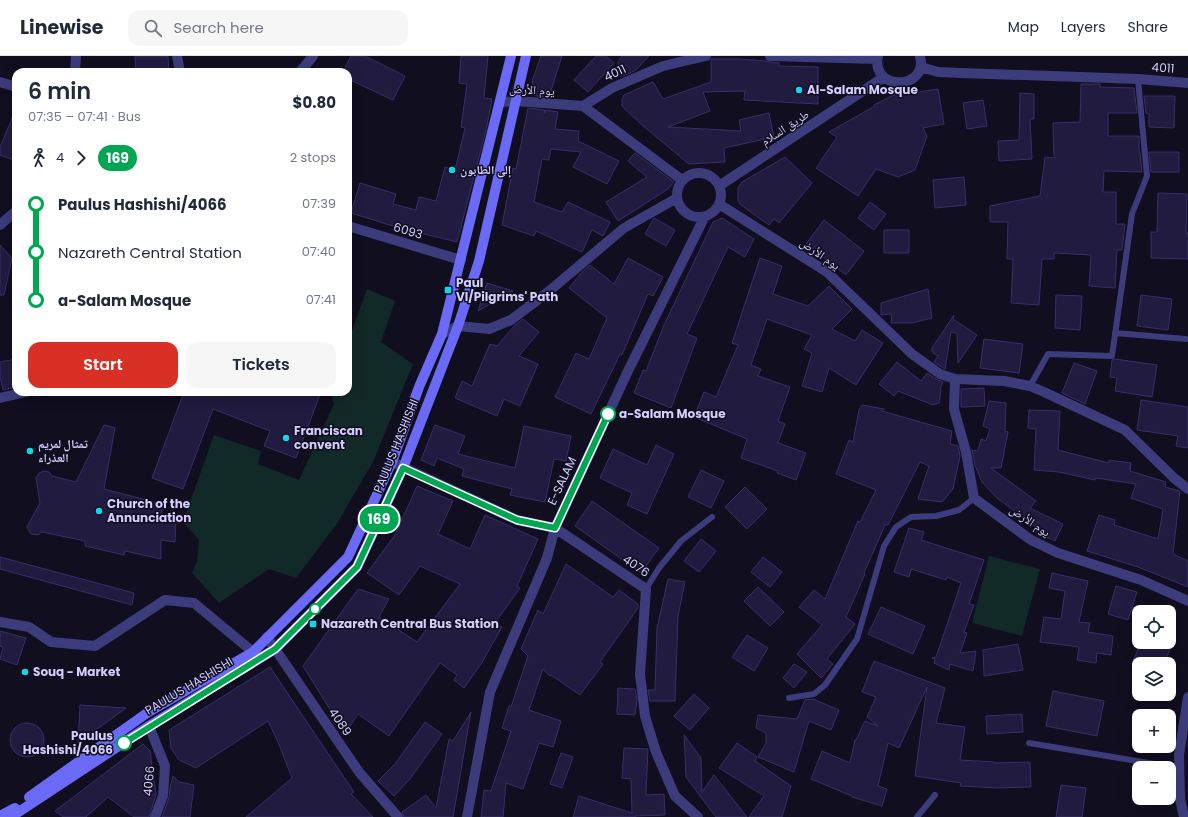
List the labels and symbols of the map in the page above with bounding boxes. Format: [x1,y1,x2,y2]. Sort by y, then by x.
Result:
street label: 4011 [1151,58,1175,77]
street label: 4011 [601,60,629,85]
street label: يوم الأرض [509,80,556,99]
place label: Al-Salam Mosque [807,81,918,98]
marker: Al-Salam Mosque [794,85,804,95]
street label: طريق السلام [757,106,812,150]
place label: إلى الطابون [460,161,511,178]
marker: إلى الطابون [447,165,457,175]
street label: 6093 [391,218,425,243]
street label: يوم الأرض [797,234,844,274]
place label: Paul VI/Pilgrims' Path [456,274,558,305]
marker: Paul VI/Pilgrims' Path [443,285,453,295]
street label: PAULUS HASHISHI [369,396,422,495]
place label: a-Salam Mosque [619,405,726,422]
marker: a-Salam Mosque [600,406,616,422]
place label: Franciscan convent [294,422,363,453]
marker: Franciscan convent [281,433,291,443]
place label: تمثال لمريم العذراء [38,435,89,466]
marker: تمثال لمريم العذراء [25,446,35,456]
street label: E-SALAM [543,454,580,508]
place label: Church of the Annunciation [107,495,191,526]
street label: يوم الأرض [1007,501,1054,541]
marker: Church of the Annunciation [94,506,104,516]
line badge: 169 [356,506,402,532]
street label: 4076 [619,550,653,581]
unlabelled marker [309,603,321,615]
place label: Nazareth Central Bus Station [321,615,499,632]
marker: Nazareth Central Bus Station [308,619,318,629]
street label: PAULUS HASHISHI [142,653,236,719]
place label: Souq - Market [33,663,120,680]
marker: Souq - Market [20,667,30,677]
street label: 4089 [325,704,356,739]
place label: Paulus Hashishi/4066 [23,727,113,758]
marker: Paulus Hashishi/4066 [116,735,132,751]
street label: 4066 [139,765,158,797]

